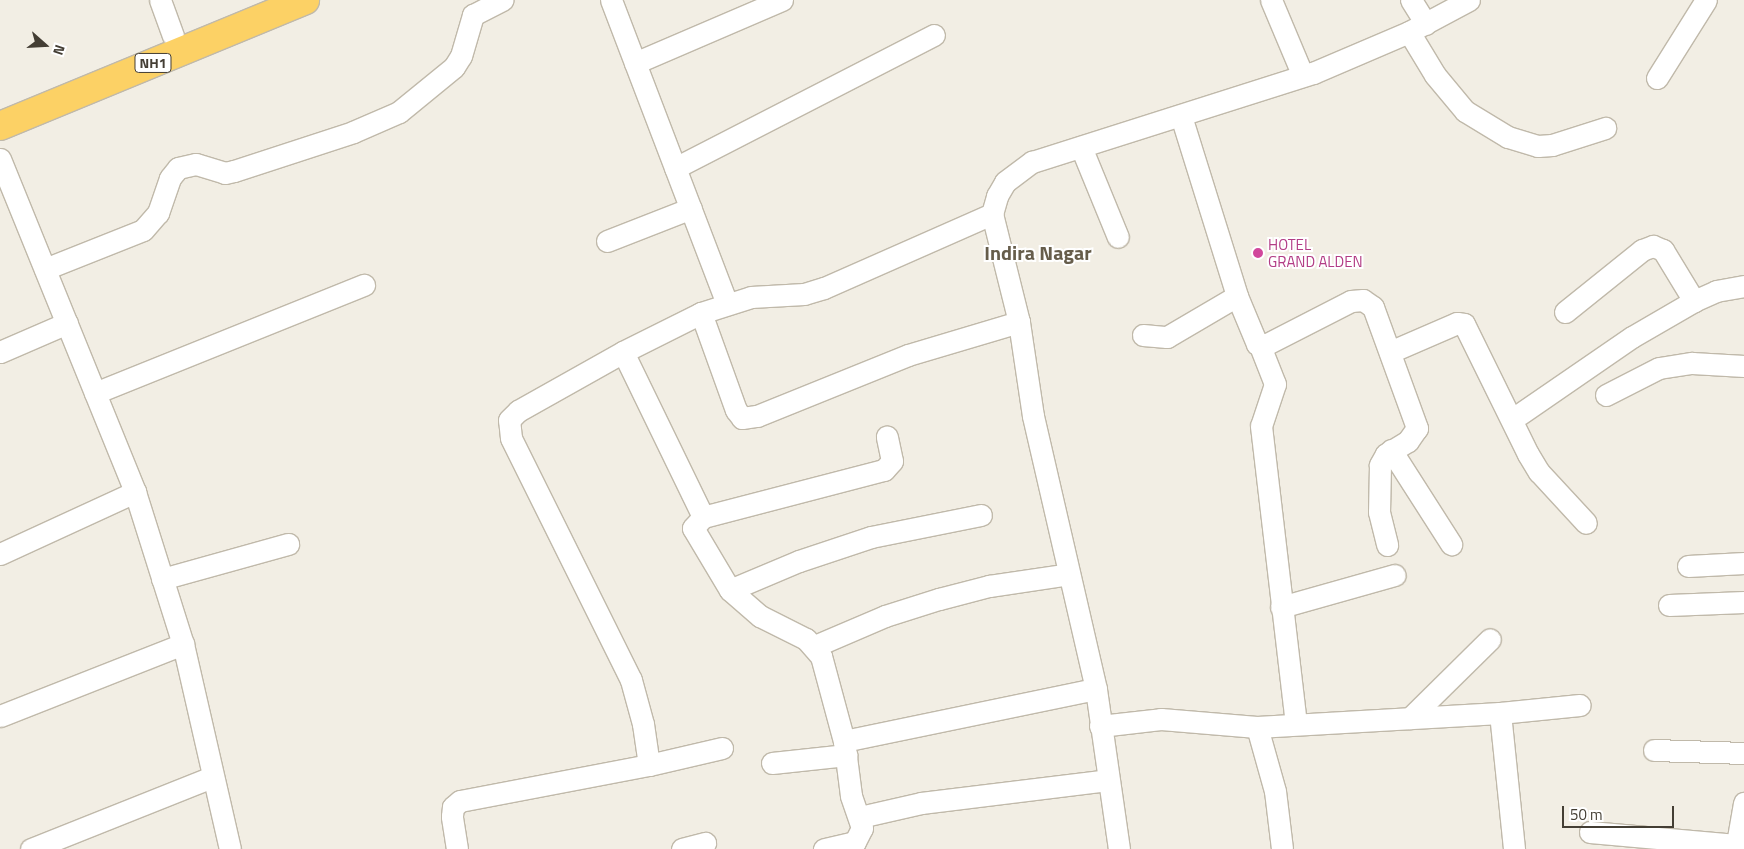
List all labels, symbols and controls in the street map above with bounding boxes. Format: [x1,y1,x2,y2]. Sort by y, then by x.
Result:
north arrow [20,20,70,70]
text: N [48,42,71,58]
road number: NH1 [134,52,172,74]
place label: HOTEL GRAND ALDEN [1268,235,1363,270]
district label: Indira Nagar [984,240,1092,264]
marker: HOTEL GRAND ALDEN [1252,247,1264,259]
scale bar [1564,796,1676,828]
text: 50 m [1570,803,1603,826]

